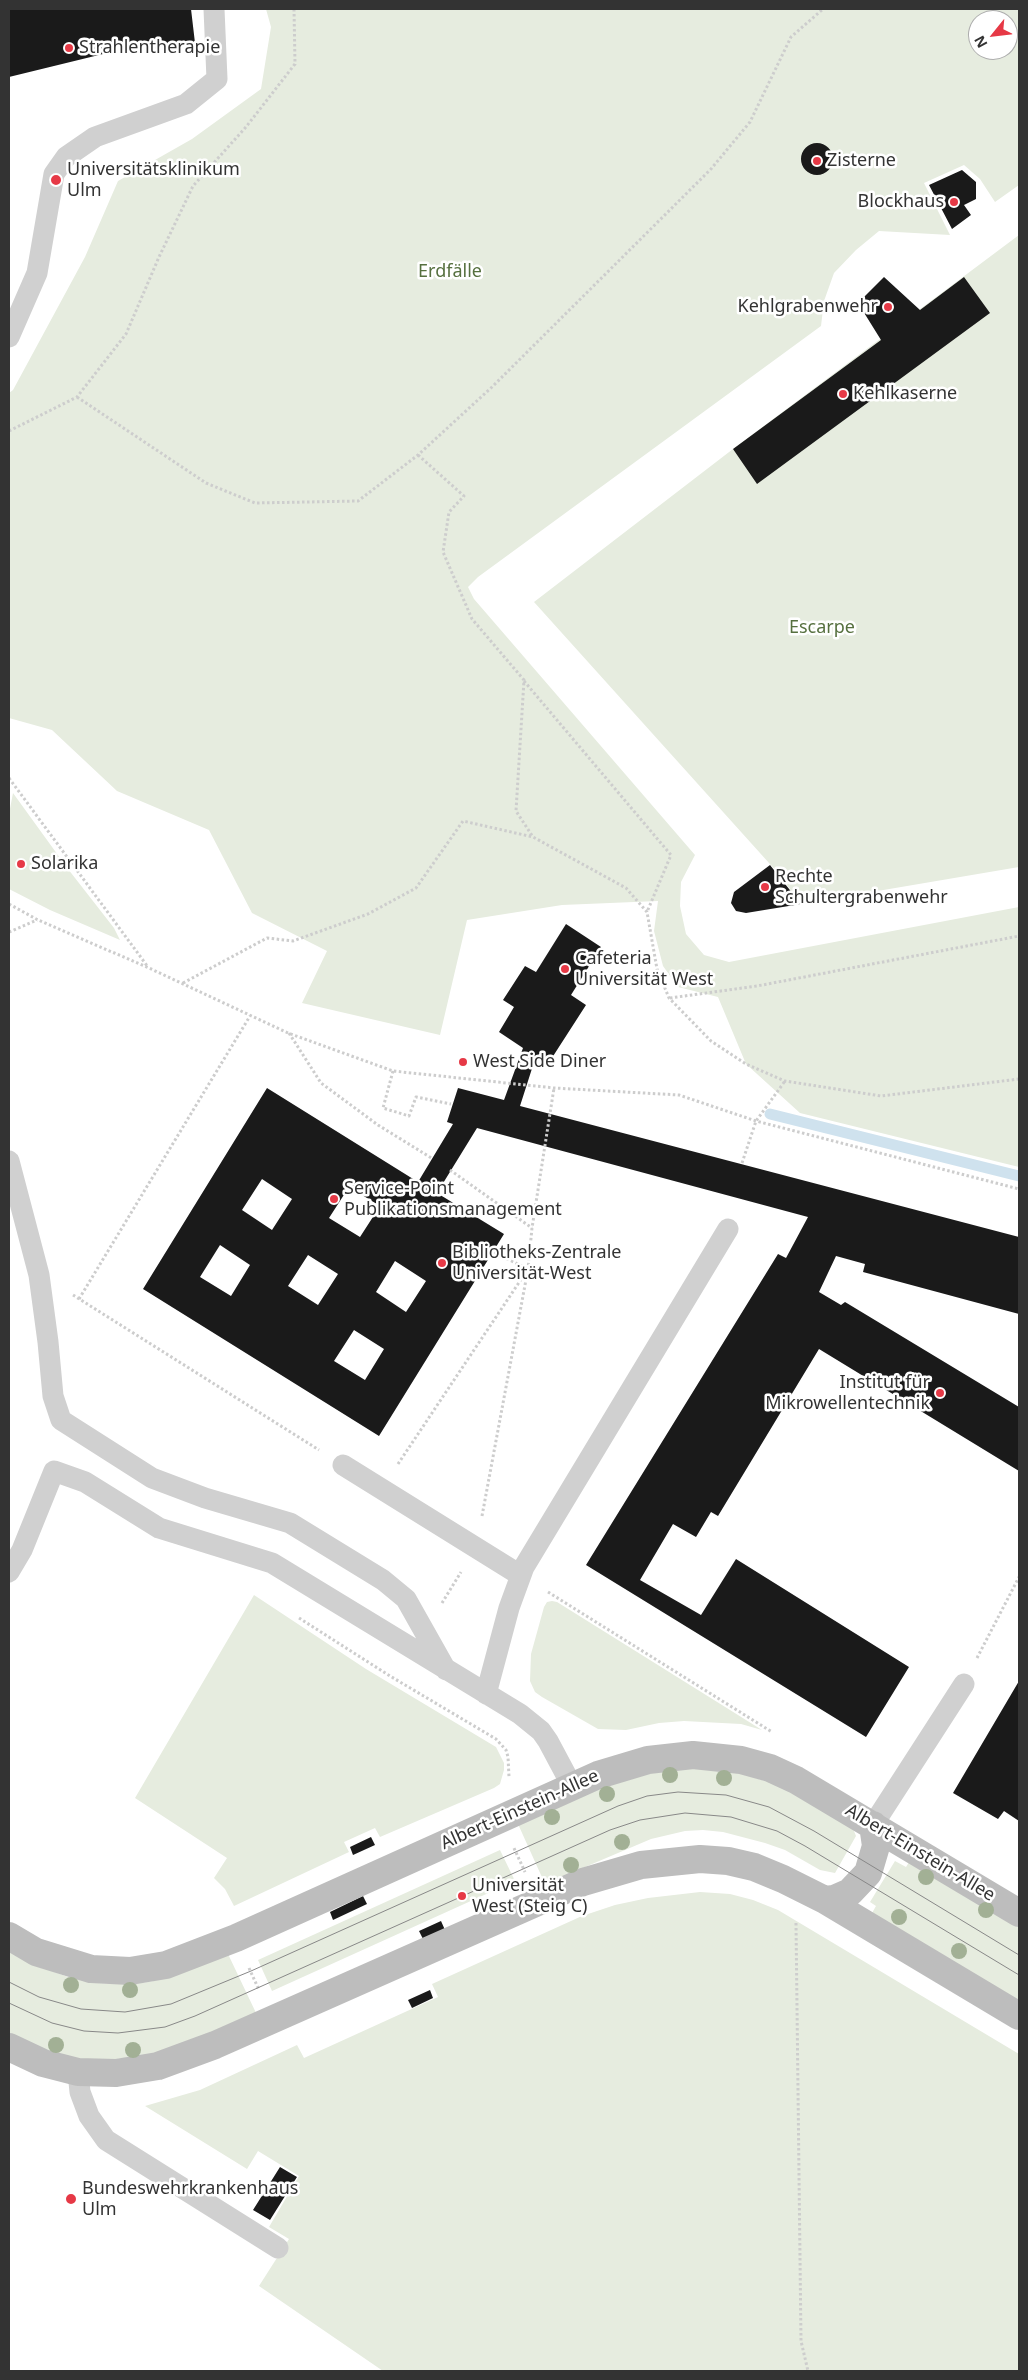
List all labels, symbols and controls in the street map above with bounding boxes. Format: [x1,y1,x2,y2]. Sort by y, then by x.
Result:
north arrow [968,10,1018,60]
text: N [969,32,991,52]
place label: Strahlentherapie [79,37,220,59]
marker: Strahlentherapie [63,42,75,54]
place label: Zisterne [827,150,896,172]
marker: Zisterne [811,155,823,167]
place label: Universitätsklinikum Ulm [67,159,240,202]
marker: Universitätsklinikum Ulm [49,173,63,187]
place label: Blockhaus [858,191,944,213]
marker: Blockhaus [948,196,960,208]
park label: Erdfälle [418,261,482,283]
place label: Kehlgrabenwehr [737,296,878,318]
marker: Kehlgrabenwehr [882,301,894,313]
place label: Kehlkaserne [853,383,957,405]
marker: Kehlkaserne [837,388,849,400]
park label: Escarpe [789,617,855,639]
place label: Solarika [31,853,98,875]
marker: Solarika [15,858,27,870]
place label: Rechte Schultergrabenwehr [775,866,948,909]
marker: Rechte Schultergrabenwehr [759,881,771,893]
place label: Cafeteria Universität West [575,948,713,991]
marker: Cafeteria Universität West [559,963,571,975]
place label: West Side Diner [473,1051,606,1073]
marker: West Side Diner [457,1056,469,1068]
place label: Service-Point Publikationsmanagement [344,1178,562,1220]
marker: Service-Point Publikationsmanagement [328,1193,340,1205]
place label: Bibliotheks-Zentrale Universität-West [452,1242,621,1284]
marker: Bibliotheks-Zentrale Universität-West [436,1257,448,1269]
place label: Institut für Mikrowellentechnik [765,1372,930,1415]
marker: Institut für Mikrowellentechnik [934,1387,946,1399]
street label: Albert-Einstein-Allee [438,1765,602,1855]
street label: Albert-Einstein-Allee [841,1800,999,1906]
place label: Universität West (Steig C) [472,1875,587,1918]
marker: Universität West (Steig C) [456,1890,468,1902]
place label: Bundeswehrkrankenhaus Ulm [82,2178,298,2220]
marker: Bundeswehrkrankenhaus Ulm [64,2192,78,2206]

